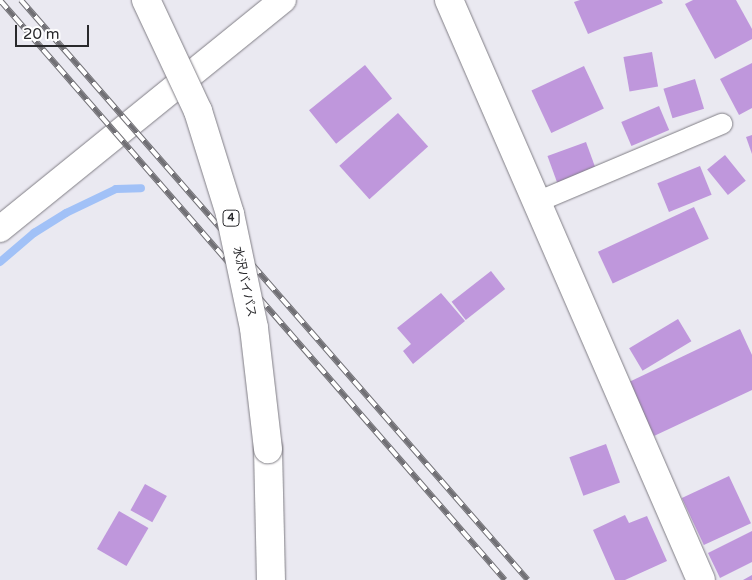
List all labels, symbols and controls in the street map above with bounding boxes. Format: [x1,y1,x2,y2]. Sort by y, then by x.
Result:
scale bar [18,15,91,47]
text: 20 m [23,25,60,43]
road number: 4 [222,210,240,227]
street label: 水沢バイパス [229,245,259,319]

